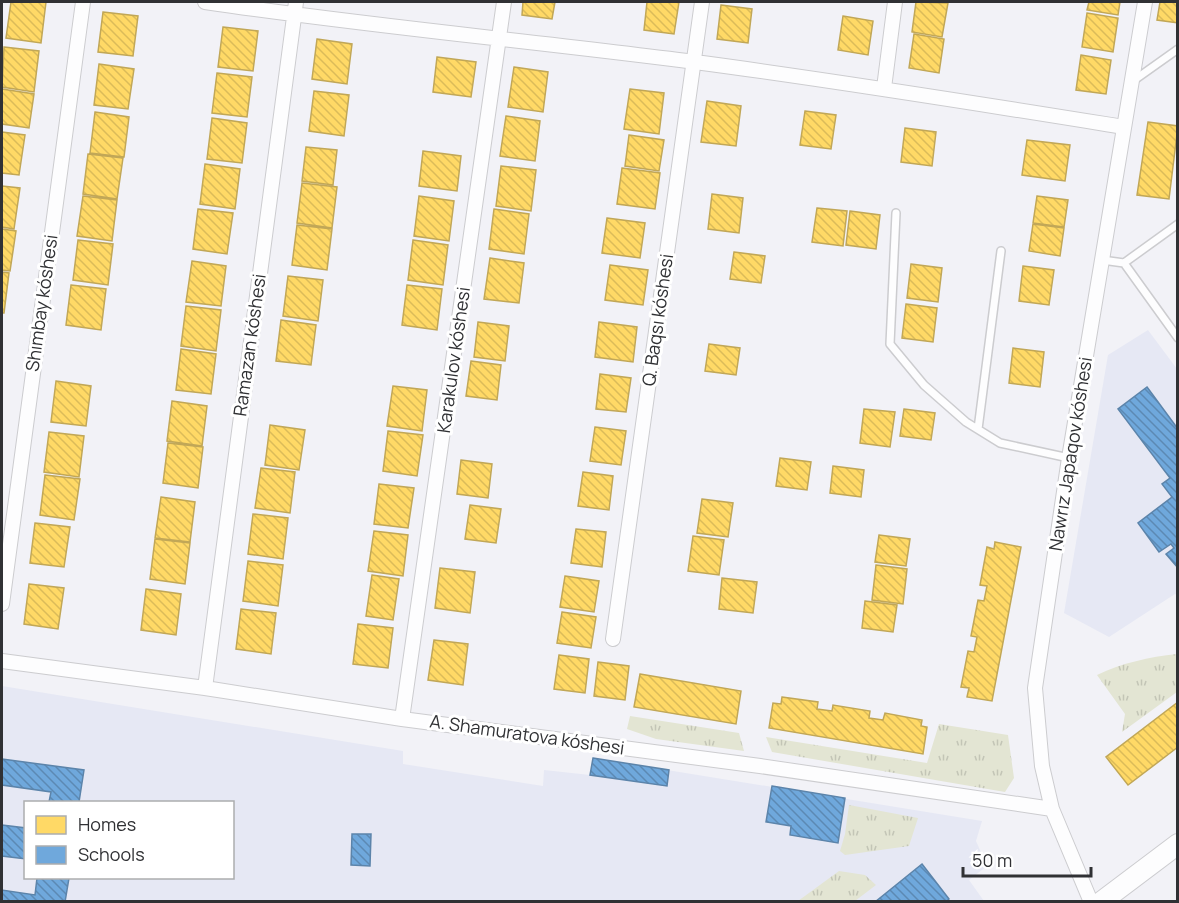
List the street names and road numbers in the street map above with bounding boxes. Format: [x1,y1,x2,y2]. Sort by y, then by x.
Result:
street label: Shımbay kóshesi [20,233,63,373]
street label: Q. Baqsı kóshesi [636,252,678,387]
street label: Ramazan kóshesi [227,272,271,418]
street label: Karakulov kóshesi [431,285,475,434]
street label: Nawrız Japaqov kóshesi [1043,355,1097,552]
street label: A. Shamuratova kóshesi [428,708,626,760]

